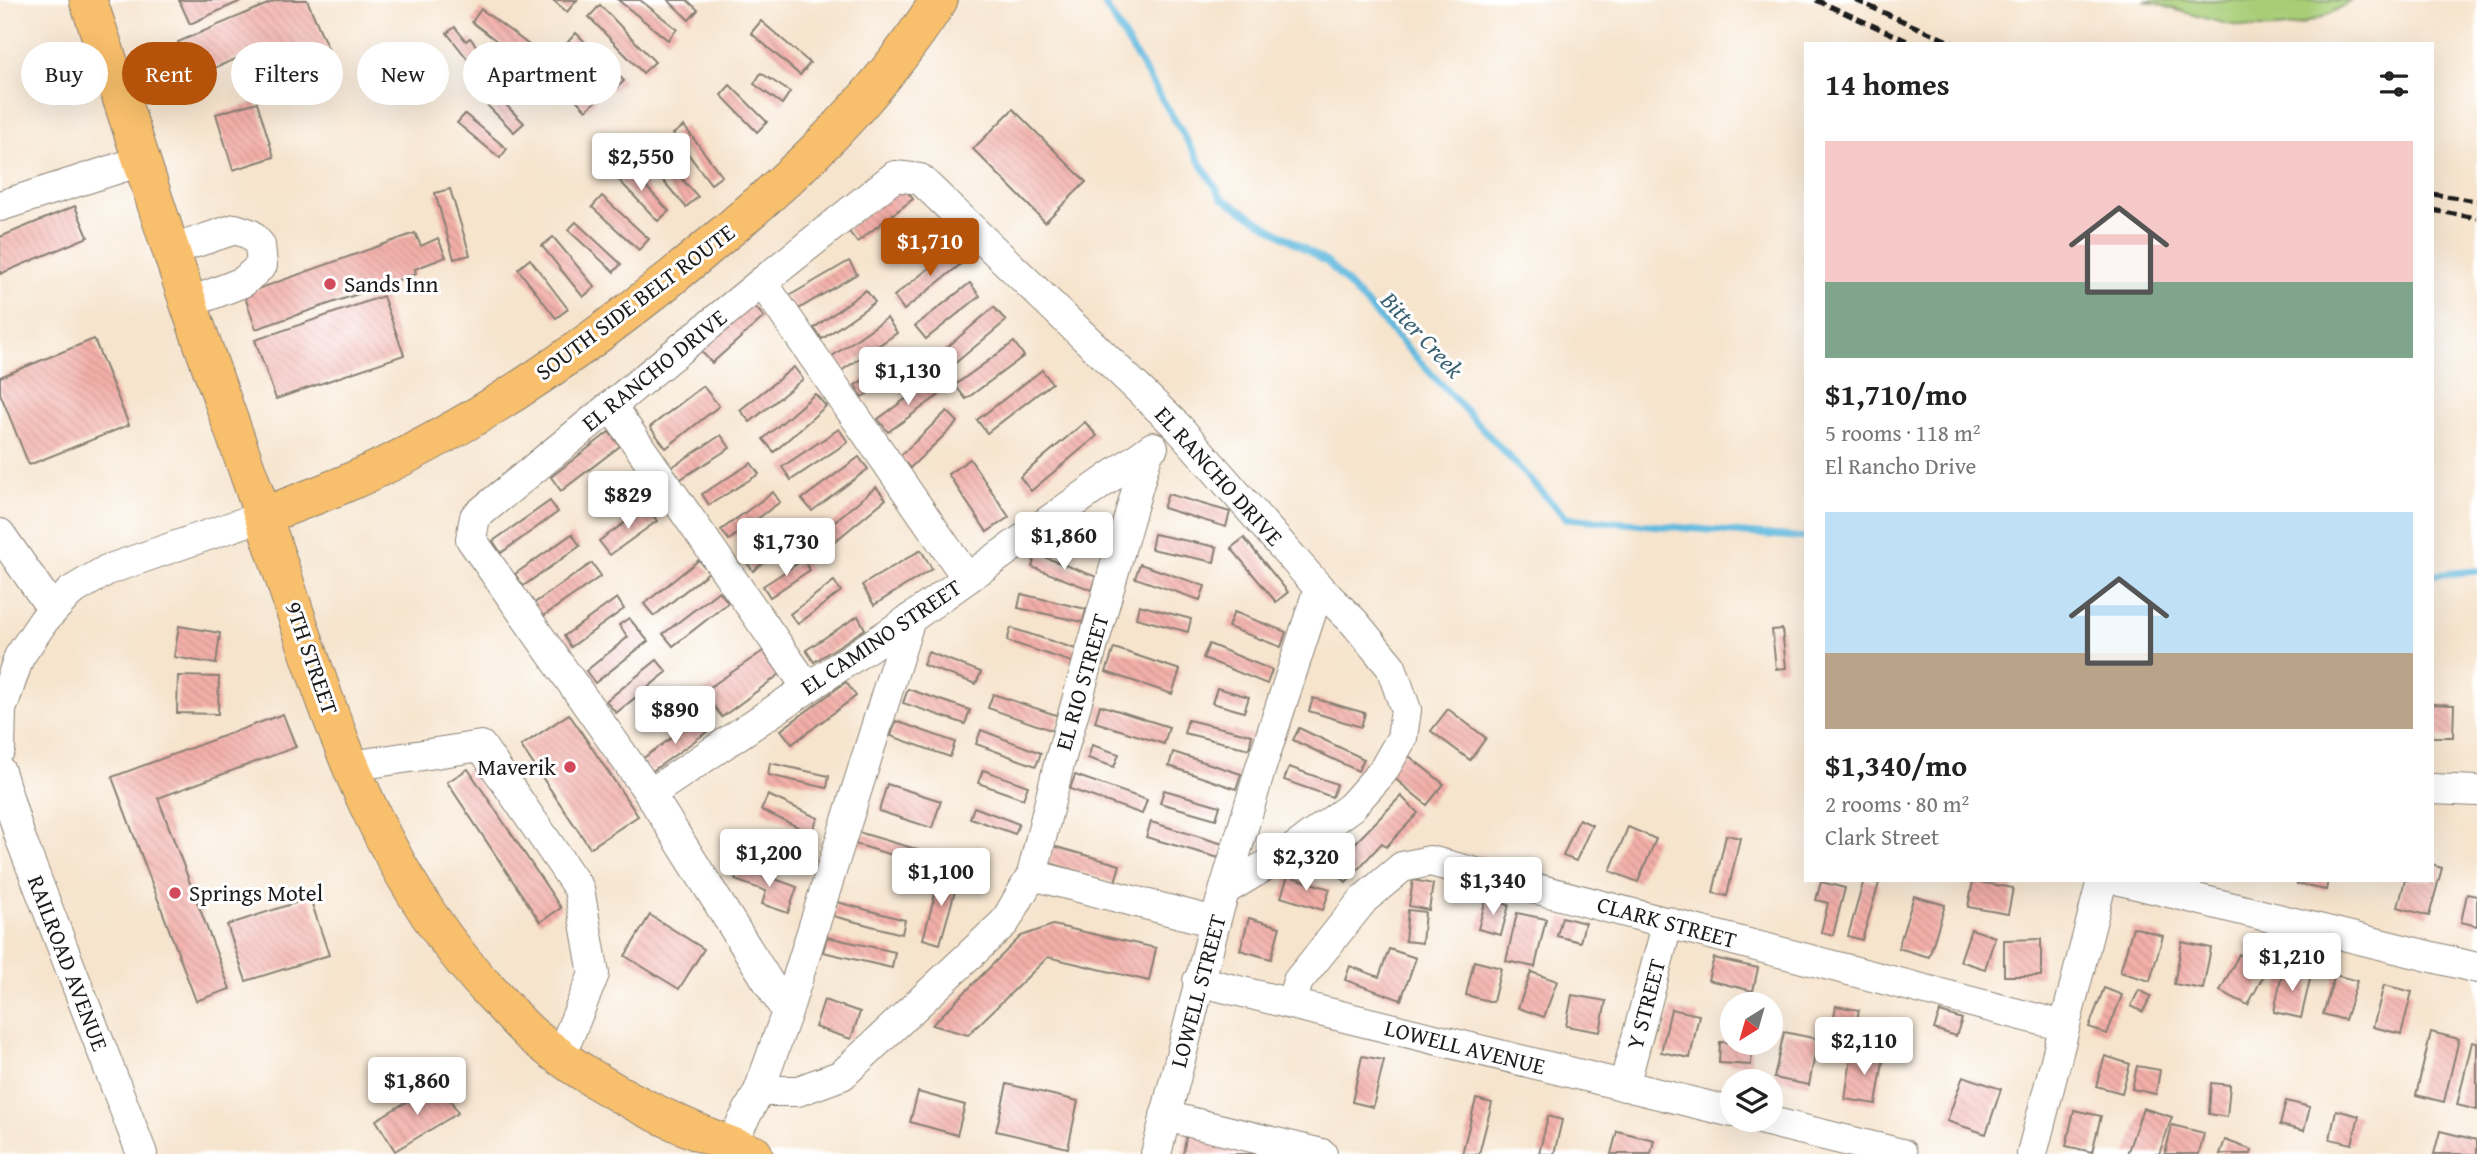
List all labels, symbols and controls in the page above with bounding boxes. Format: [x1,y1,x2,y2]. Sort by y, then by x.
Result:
chip: Buy [21,42,108,105]
chip: Rent [122,42,217,105]
chip: Filters [231,42,343,105]
chip: New [357,42,449,105]
chip: Apartment [463,42,621,105]
text: 14 homes [1825,62,1950,106]
icon: filters [2375,65,2413,103]
pin: $2,550 [584,134,698,193]
text: $2,550 [608,139,674,172]
icon: home [2056,187,2182,313]
street label: SOUTH SIDE BELT ROUTE [528,216,741,388]
pin: $1,710 [873,218,987,278]
text: $1,710 [897,224,963,257]
place label: Sands Inn [344,267,438,300]
marker: Sands Inn [322,276,338,292]
water label: Bitter Creek [1372,283,1472,386]
street label: EL RANCHO DRIVE [574,301,733,438]
pin: $1,130 [851,348,965,407]
text: $1,130 [875,353,941,386]
text: $1,710/mo [1825,372,1967,416]
street label: EL RANCHO DRIVE [1148,399,1291,553]
text: 5 rooms · 118 m² [1825,416,1980,449]
text: El Rancho Drive [1825,449,1976,482]
pin: $829 [587,472,669,531]
text: $829 [604,477,652,510]
pin: $1,860 [1007,512,1121,572]
pin: $1,730 [729,518,843,578]
text: $1,860 [1031,518,1097,551]
text: $1,730 [753,524,819,557]
icon: home [2056,558,2182,684]
street label: EL CAMINO STREET [794,571,968,703]
street label: 9TH STREET [278,597,347,719]
street label: EL RIO STREET [1046,610,1117,754]
pin: $890 [634,686,716,746]
text: $890 [651,692,699,725]
text: $1,340/mo [1825,743,1967,787]
place label: Maverik [477,750,556,783]
marker: Maverik [562,759,578,775]
text: 2 rooms · 80 m² [1825,787,1969,820]
text: Clark Street [1825,820,1939,853]
pin: $1,200 [712,830,826,889]
pin: $2,320 [1249,834,1363,893]
text: $1,200 [736,835,802,868]
text: $2,320 [1273,839,1339,872]
pin: $1,100 [884,848,998,908]
text: $1,100 [908,854,974,887]
pin: $1,340 [1436,858,1550,917]
text: $1,340 [1460,863,1526,896]
street label: RAILROAD AVENUE [20,870,117,1055]
place label: Springs Motel [189,876,323,909]
marker: Springs Motel [167,885,183,901]
street label: CLARK STREET [1594,887,1741,956]
street label: LOWELL STREET [1161,910,1234,1071]
pin: $1,210 [2235,934,2349,993]
text: $1,210 [2259,939,2325,972]
street label: Y STREET [1618,955,1673,1053]
north arrow [1720,992,1783,1055]
map controls [1720,992,1783,1132]
street label: LOWELL AVENUE [1381,1011,1549,1082]
pin: $2,110 [1807,1018,1921,1077]
text: $2,110 [1831,1023,1897,1056]
pin: $1,860 [360,1058,474,1117]
text: $1,860 [384,1063,450,1096]
button: layers [1720,1069,1783,1132]

